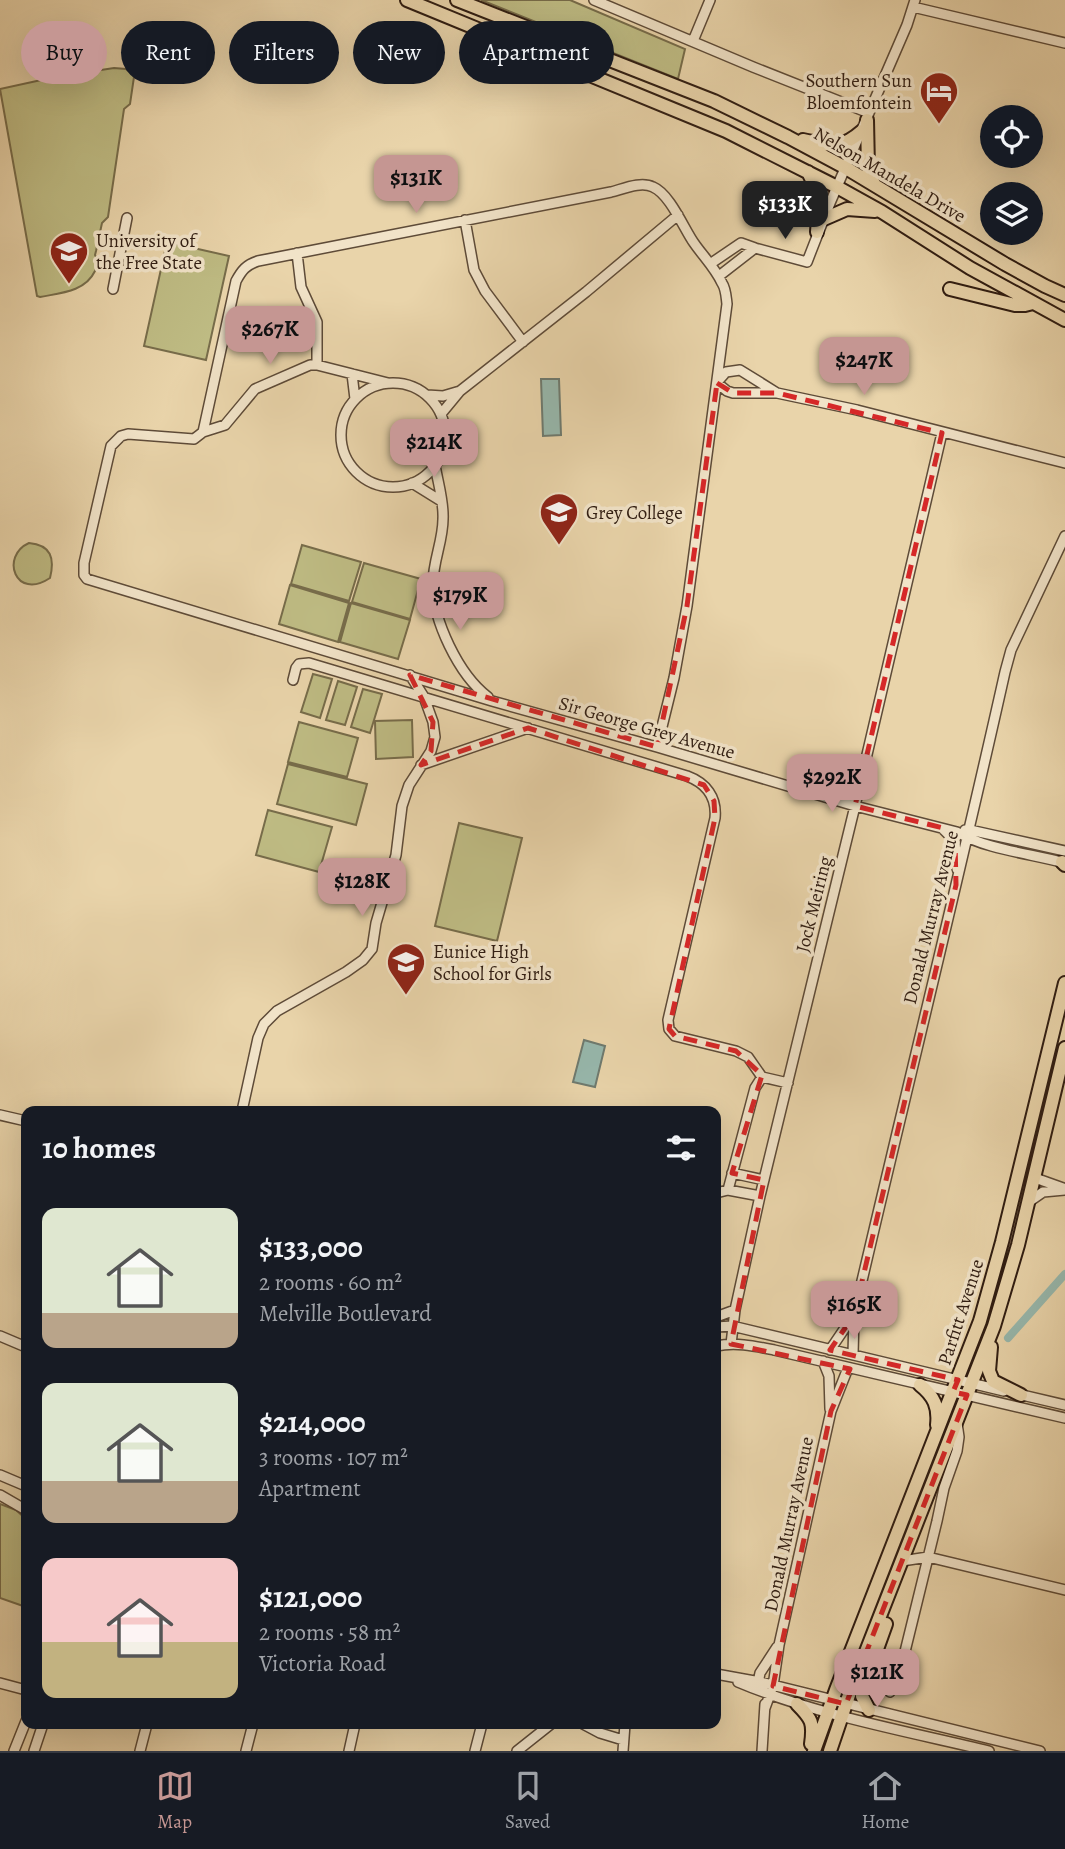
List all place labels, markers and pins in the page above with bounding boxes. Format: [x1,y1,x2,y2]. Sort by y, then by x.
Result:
place label: Southern Sun Bloemfontein [805,68,912,116]
hotel icon: Southern Sun Bloemfontein [918,70,960,125]
pin: $131K [367,156,465,215]
pin: $133K [736,182,834,241]
place label: University of the Free State [96,228,202,276]
school or university icon: University of the Free State [48,230,90,285]
pin: $267K [221,306,319,366]
pin: $247K [815,338,913,397]
pin: $214K [385,420,483,479]
school or university icon: Grey College [538,491,580,546]
place label: Grey College [586,500,683,526]
pin: $179K [411,572,509,632]
pin: $292K [783,754,881,814]
pin: $128K [313,858,411,918]
place label: Eunice High School for Girls [433,939,552,987]
school or university icon: Eunice High School for Girls [385,941,427,996]
pin: $165K [805,1282,903,1341]
pin: $121K [828,1650,926,1709]

